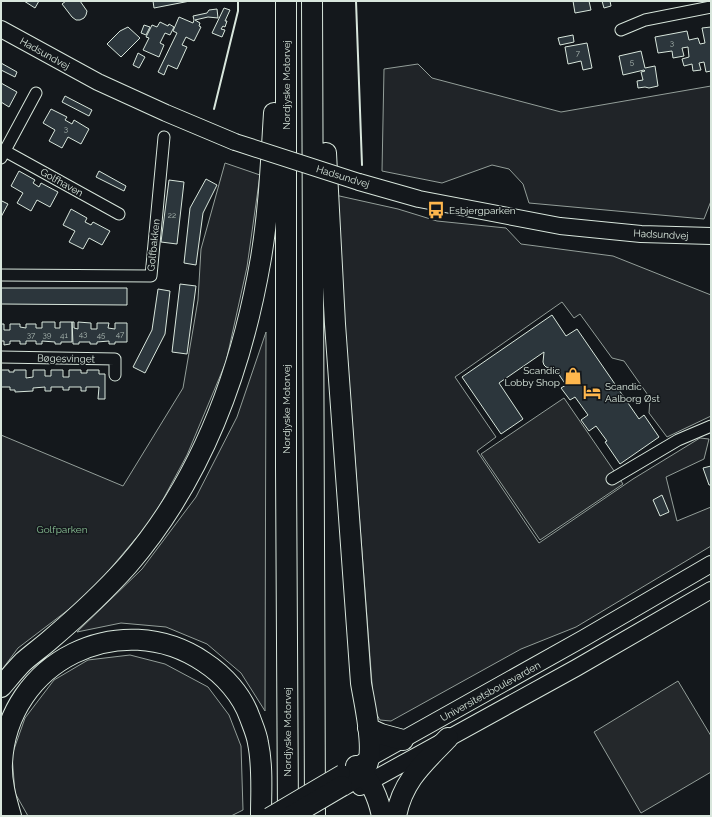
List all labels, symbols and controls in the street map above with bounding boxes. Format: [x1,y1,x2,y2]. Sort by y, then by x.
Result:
street label: Hadsundvej [18,35,72,72]
house number: 3 [670,38,674,48]
street label: Nordjyske Motorvej [281,40,292,130]
house number: 7 [576,48,581,58]
house number: 5 [630,57,635,67]
house number: 3 [64,124,68,134]
street label: Hadsundvej [315,163,371,190]
street label: Golfhaven [38,166,85,199]
bus stop icon: Esbjergparken [426,200,446,220]
place label: Esbjergparken [449,205,516,216]
house number: 22 [168,210,176,220]
street label: Golfbakken [145,218,162,272]
street label: Hadsundvej [633,228,689,241]
house number: 43 [79,329,87,339]
house number: 47 [116,329,125,339]
house number: 37 [27,330,36,340]
house number: 39 [43,330,52,340]
house number: 41 [60,330,68,340]
house number: 45 [97,330,106,340]
street label: Bøgesvinget [37,352,96,365]
street label: Nordjyske Motorvej [281,364,292,454]
place label: Scandic Lobby Shop [504,365,561,388]
shop icon: Scandic Lobby Shop [563,366,583,386]
place label: Scandic Aalborg Øst [605,381,660,404]
hotel icon: Scandic Aalborg Øst [582,382,602,402]
park label: Golfparken [37,524,88,535]
street label: Universitetsboulevarden [438,659,542,724]
street label: Nordjyske Motorvej [282,687,293,777]

